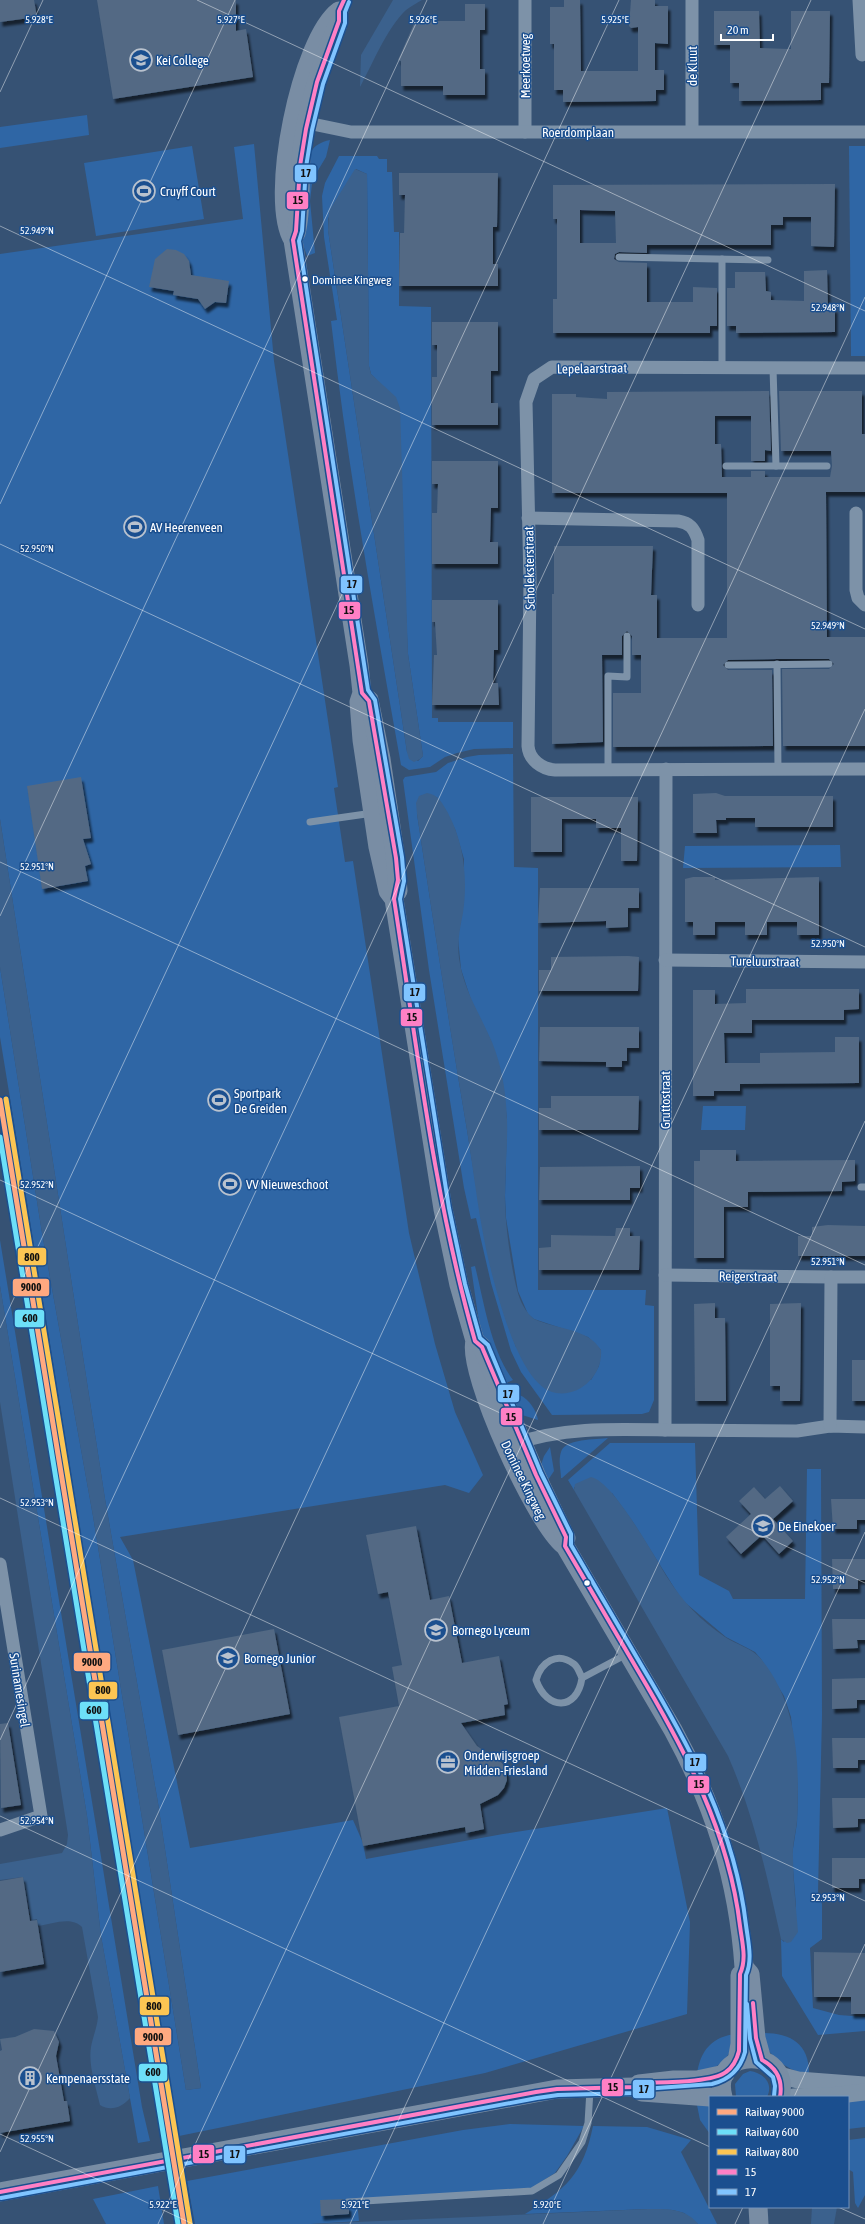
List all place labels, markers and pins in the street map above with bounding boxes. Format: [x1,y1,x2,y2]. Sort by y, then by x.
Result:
school or university icon: Kei College [128,47,154,73]
place label: Kei College [156,53,209,68]
sports icon: Cruyff Court [131,178,157,204]
place label: Cruyff Court [160,184,216,199]
place label: Dominee Kingweg [312,273,392,287]
marker: Dominee Kingweg [300,274,310,284]
sports icon: AV Heerenveen [122,514,148,540]
place label: AV Heerenveen [150,520,223,535]
place label: Sportpark De Greiden [234,1086,287,1116]
sports icon: Sportpark De Greiden [206,1087,232,1113]
sports icon: VV Nieuweschoot [217,1171,243,1197]
place label: VV Nieuweschoot [246,1177,329,1192]
school or university icon: De Einekoer [750,1513,776,1539]
place label: De Einekoer [778,1519,835,1534]
unlabelled marker [582,1578,592,1588]
school or university icon: Bornego Lyceum [423,1617,449,1643]
place label: Bornego Lyceum [452,1623,530,1638]
school or university icon: Bornego Junior [215,1645,241,1671]
place label: Bornego Junior [244,1651,315,1666]
place label: Onderwijsgroep Midden-Friesland [464,1748,548,1778]
office icon: Onderwijsgroep Midden-Friesland [435,1749,461,1775]
building icon: Kempenaersstate [17,2065,43,2091]
place label: Kempenaersstate [46,2071,130,2086]

